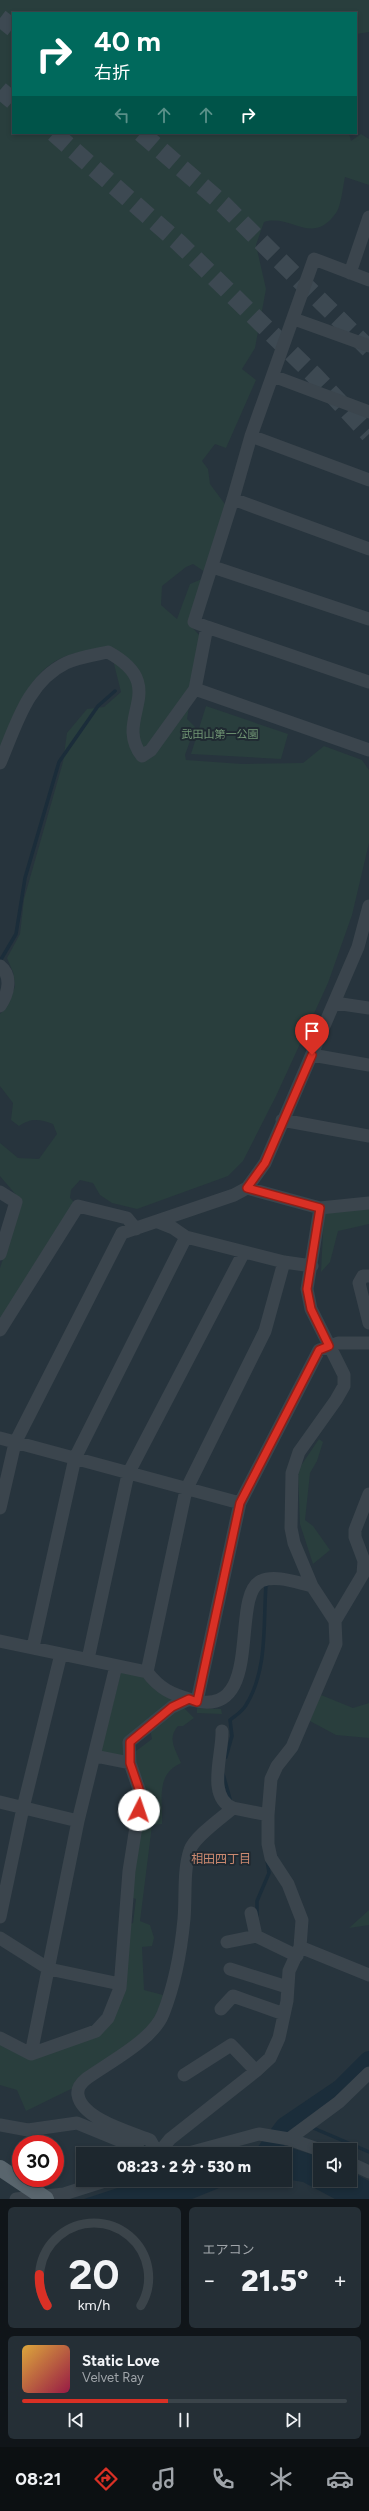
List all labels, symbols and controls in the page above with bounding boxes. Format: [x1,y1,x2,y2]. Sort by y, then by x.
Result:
text: 40 m [94,24,161,58]
icon: right [28,28,80,80]
text: 右折 [94,62,130,84]
icon: left [111,104,133,126]
icon: ahead [153,104,175,126]
icon: ahead [195,104,217,126]
icon: right [237,104,259,126]
park label: 武田山第一公園 [182,728,259,741]
pin [295,1014,329,1055]
icon: arrive [301,1020,323,1042]
position arrow [118,1789,160,1831]
district label: 相田四丁目 [191,1852,251,1866]
speed limit sign: 30 [12,2135,64,2187]
map controls [313,2143,357,2187]
button: sound [313,2143,357,2187]
text: 08:23 · 2 分 · 530 m [117,2158,251,2176]
text: エアコン [203,2242,255,2257]
text: 20 [69,2248,120,2298]
text: 21.5° [241,2262,308,2299]
text: − [203,2267,216,2294]
text: + [333,2267,347,2294]
text: km/h [78,2295,111,2313]
text: Static Love [82,2352,160,2370]
text: Velvet Ray [82,2370,144,2385]
icon: previous [65,2409,87,2431]
icon: pause [173,2409,195,2431]
icon: next [282,2409,304,2431]
icon: directions [92,2465,120,2493]
icon: music [150,2465,178,2493]
icon: phone [209,2465,237,2493]
icon: climate [267,2465,295,2493]
icon: car [326,2465,354,2493]
text: 08:21 [15,2468,61,2490]

